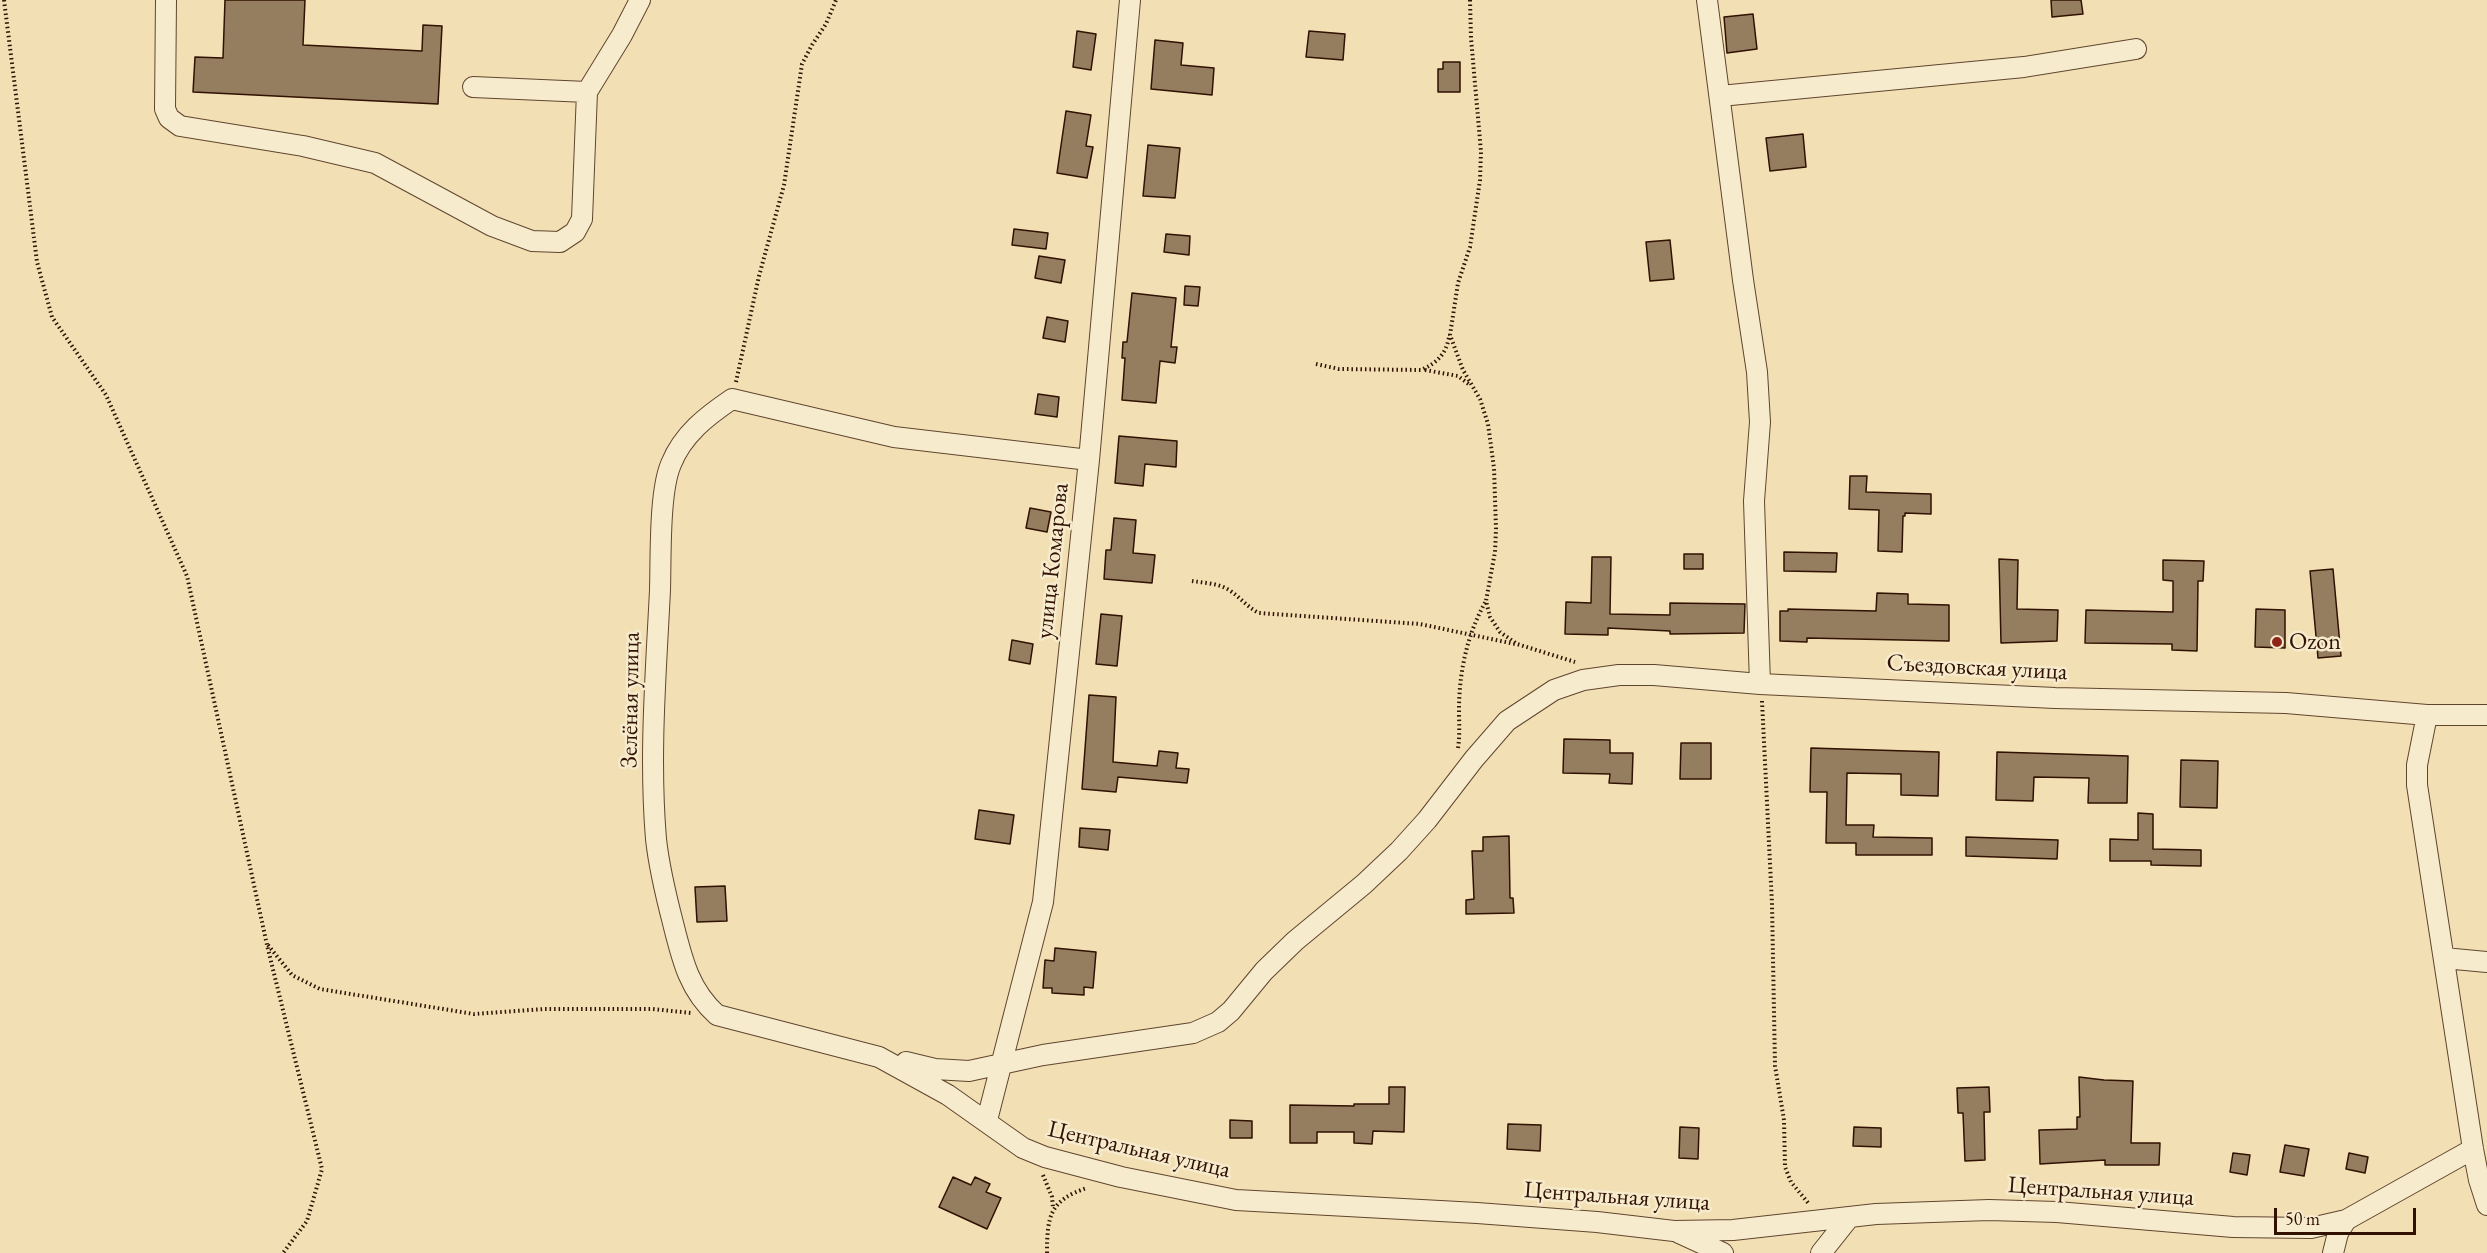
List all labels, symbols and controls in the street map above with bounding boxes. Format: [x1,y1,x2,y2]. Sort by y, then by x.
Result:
street label: улица Комарова [1030,482,1076,640]
place label: Ozon [2289,628,2341,656]
street label: Зелёная улица [615,632,647,768]
marker: Ozon [2270,635,2284,649]
street label: Съездовская улица [1886,649,2068,687]
street label: Центральная улица [1045,1115,1233,1185]
street label: Центральная улица [2007,1171,2195,1213]
street label: Центральная улица [1523,1176,1711,1218]
scale bar [2277,1196,2420,1234]
text: 50 m [2285,1207,2320,1230]

